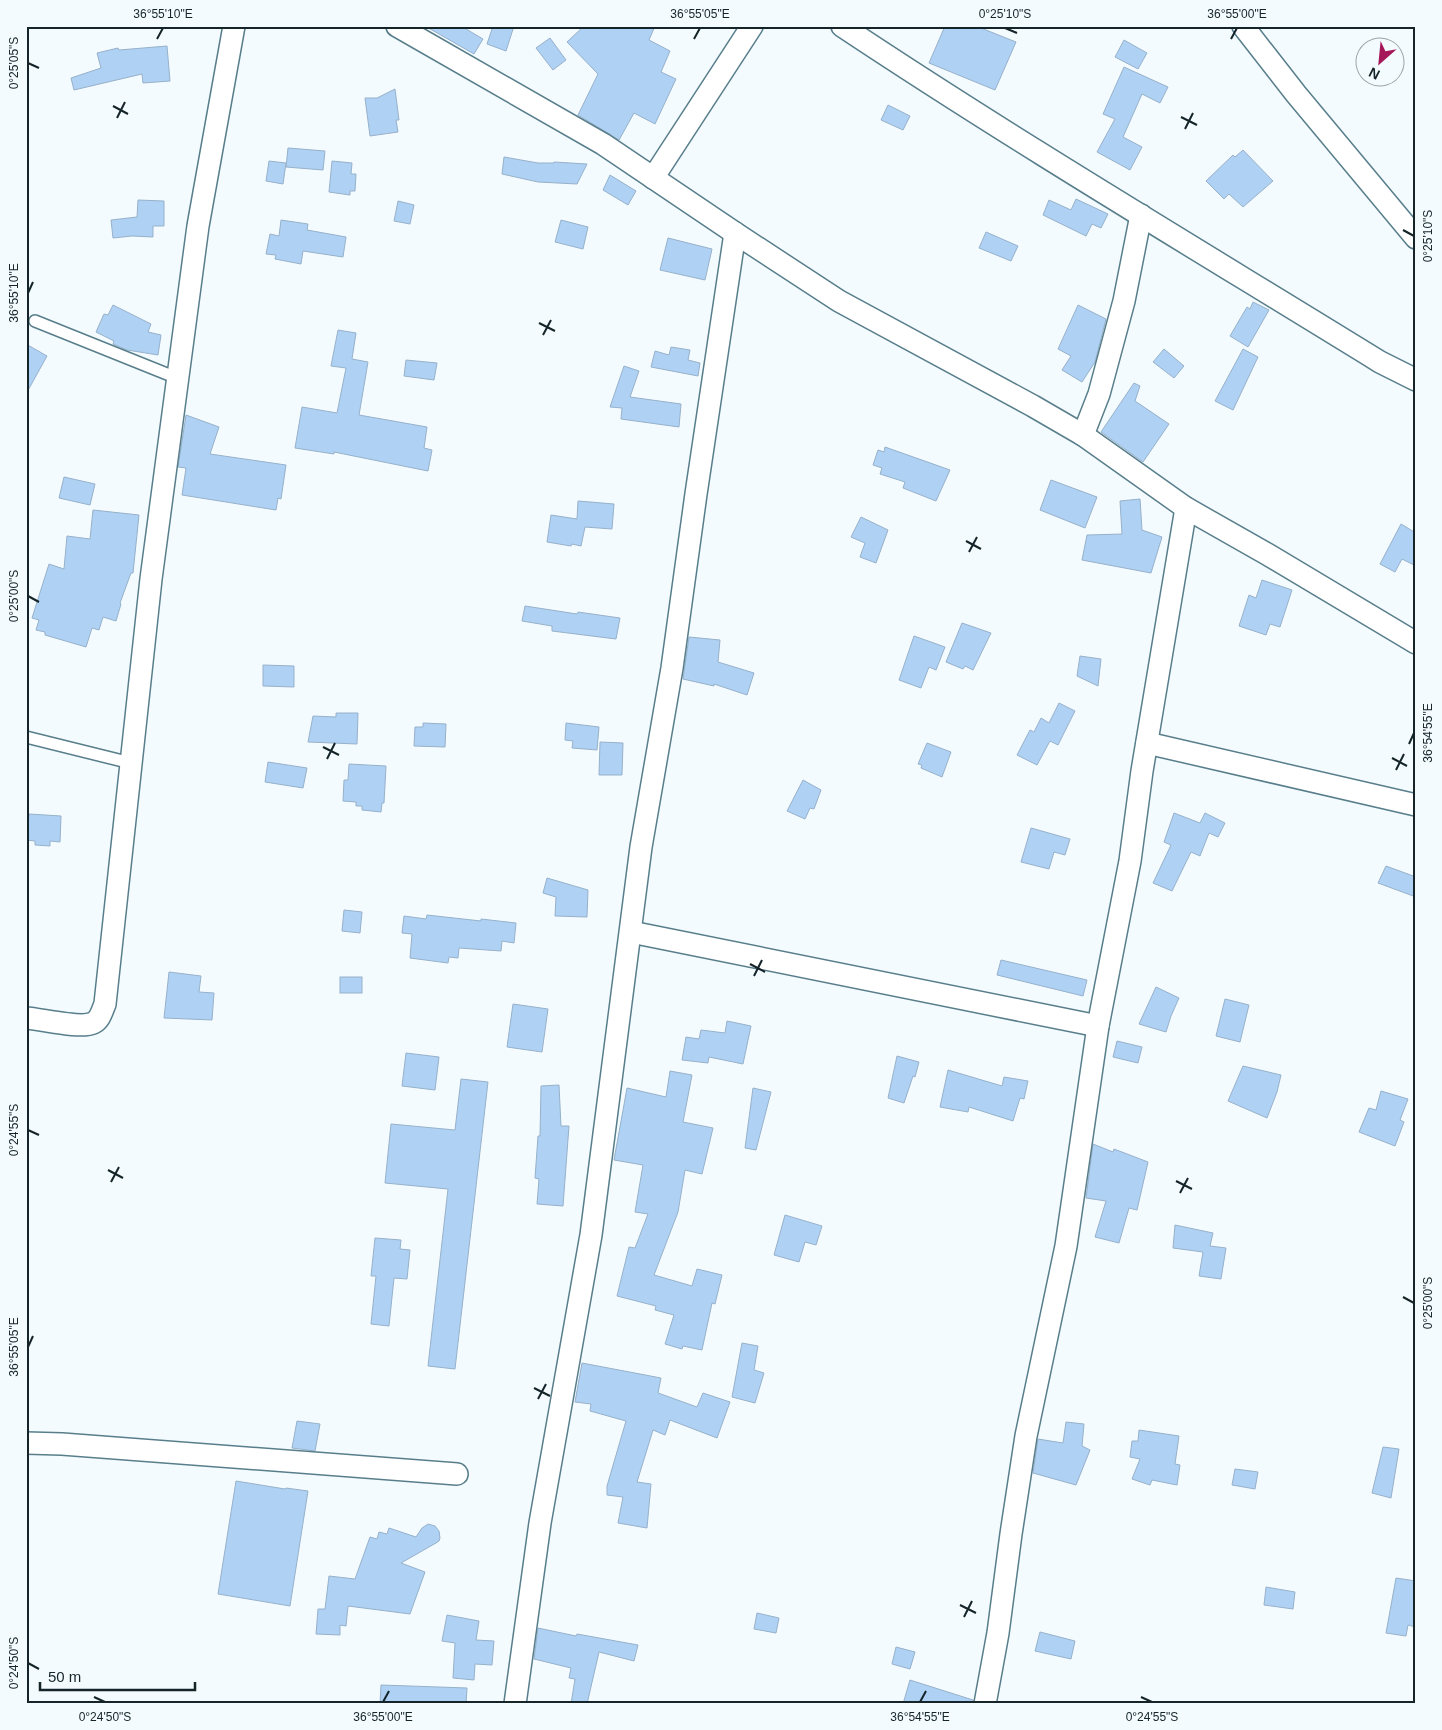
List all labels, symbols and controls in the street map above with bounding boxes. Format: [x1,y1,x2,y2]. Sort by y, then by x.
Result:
text: 36°55'10"E [133,7,193,21]
text: 36°55'05"E [670,7,730,21]
text: 0°25'10"S [979,7,1031,21]
text: 36°55'00"E [1207,7,1267,21]
text: 0°25'05"S [7,37,21,89]
north arrow [1354,38,1404,88]
text: N [1366,64,1382,83]
text: 0°25'10"S [1421,210,1435,262]
text: 36°55'10"E [7,263,21,323]
text: 0°25'00"S [7,570,21,622]
text: 36°54'55"E [1421,703,1435,763]
text: 0°24'55"S [7,1104,21,1156]
text: 0°25'00"S [1421,1277,1435,1329]
text: 36°55'05"E [7,1317,21,1377]
text: 0°24'50"S [7,1637,21,1689]
scale bar [40,1660,195,1692]
text: 50 m [48,1668,81,1685]
text: 0°24'50"S [79,1710,131,1724]
text: 36°55'00"E [353,1710,413,1724]
text: 36°54'55"E [890,1710,950,1724]
text: 0°24'55"S [1126,1710,1178,1724]

